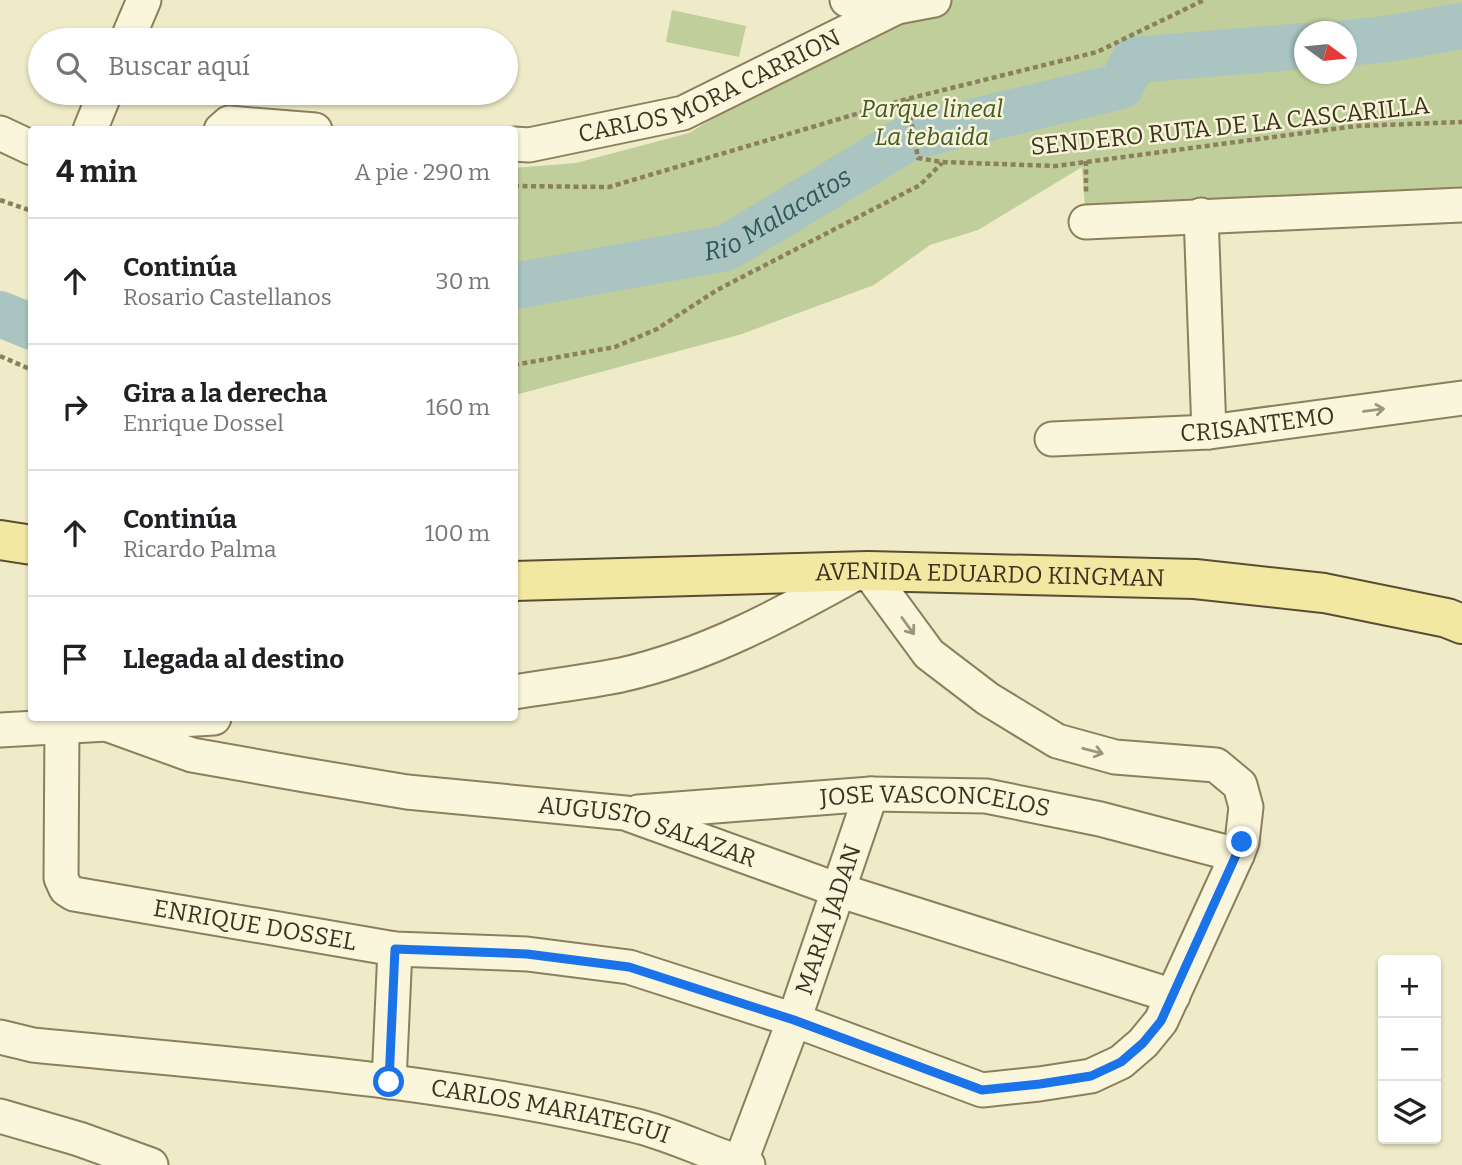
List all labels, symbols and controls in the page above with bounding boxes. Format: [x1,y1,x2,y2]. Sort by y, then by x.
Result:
north arrow [1294,21,1357,84]
street label: CARLOS MORA CARRION [576,23,845,148]
search box [28,28,518,105]
icon: search [52,48,90,86]
text: Buscar aquí [108,51,250,82]
street label: SENDERO RUTA DE LA CASCARILLA [1029,91,1431,161]
park label: Parque lineal La tebaida [861,95,1003,151]
text: 4 min [56,154,137,190]
text: A pie · 290 m [355,158,490,186]
water label: Rio Malacatos [701,161,857,267]
text: Continúa [123,252,237,283]
icon: ahead [56,262,94,300]
text: 30 m [436,267,490,295]
text: Rosario Castellanos [123,283,332,311]
text: Gira a la derecha [123,378,327,409]
icon: right [56,388,94,426]
text: 160 m [426,393,490,421]
street label: CRISANTEMO [1180,401,1336,447]
one-way arrow [1362,403,1384,416]
text: Enrique Dossel [123,409,284,437]
text: Continúa [123,504,237,535]
icon: ahead [56,514,94,552]
text: 100 m [425,519,490,547]
text: Ricardo Palma [123,535,277,563]
street label: AVENIDA EDUARDO KINGMAN [815,557,1165,592]
one-way arrow [901,616,915,635]
icon: arrive [56,640,94,678]
text: Llegada al destino [123,644,344,675]
one-way arrow [1081,745,1104,758]
street label: JOSE VASCONCELOS [818,780,1052,823]
street label: AUGUSTO SALAZAR [537,791,760,873]
route end [1226,826,1257,857]
street label: MARIA JADAN [790,841,867,998]
street label: ENRIQUE DOSSEL [151,894,358,956]
map controls [1378,955,1441,1144]
button: + [1378,955,1441,1018]
button: − [1378,1018,1441,1081]
route start [373,1066,404,1097]
street label: CARLOS MARIATEGUI [429,1073,674,1149]
button: layers [1378,1081,1441,1144]

